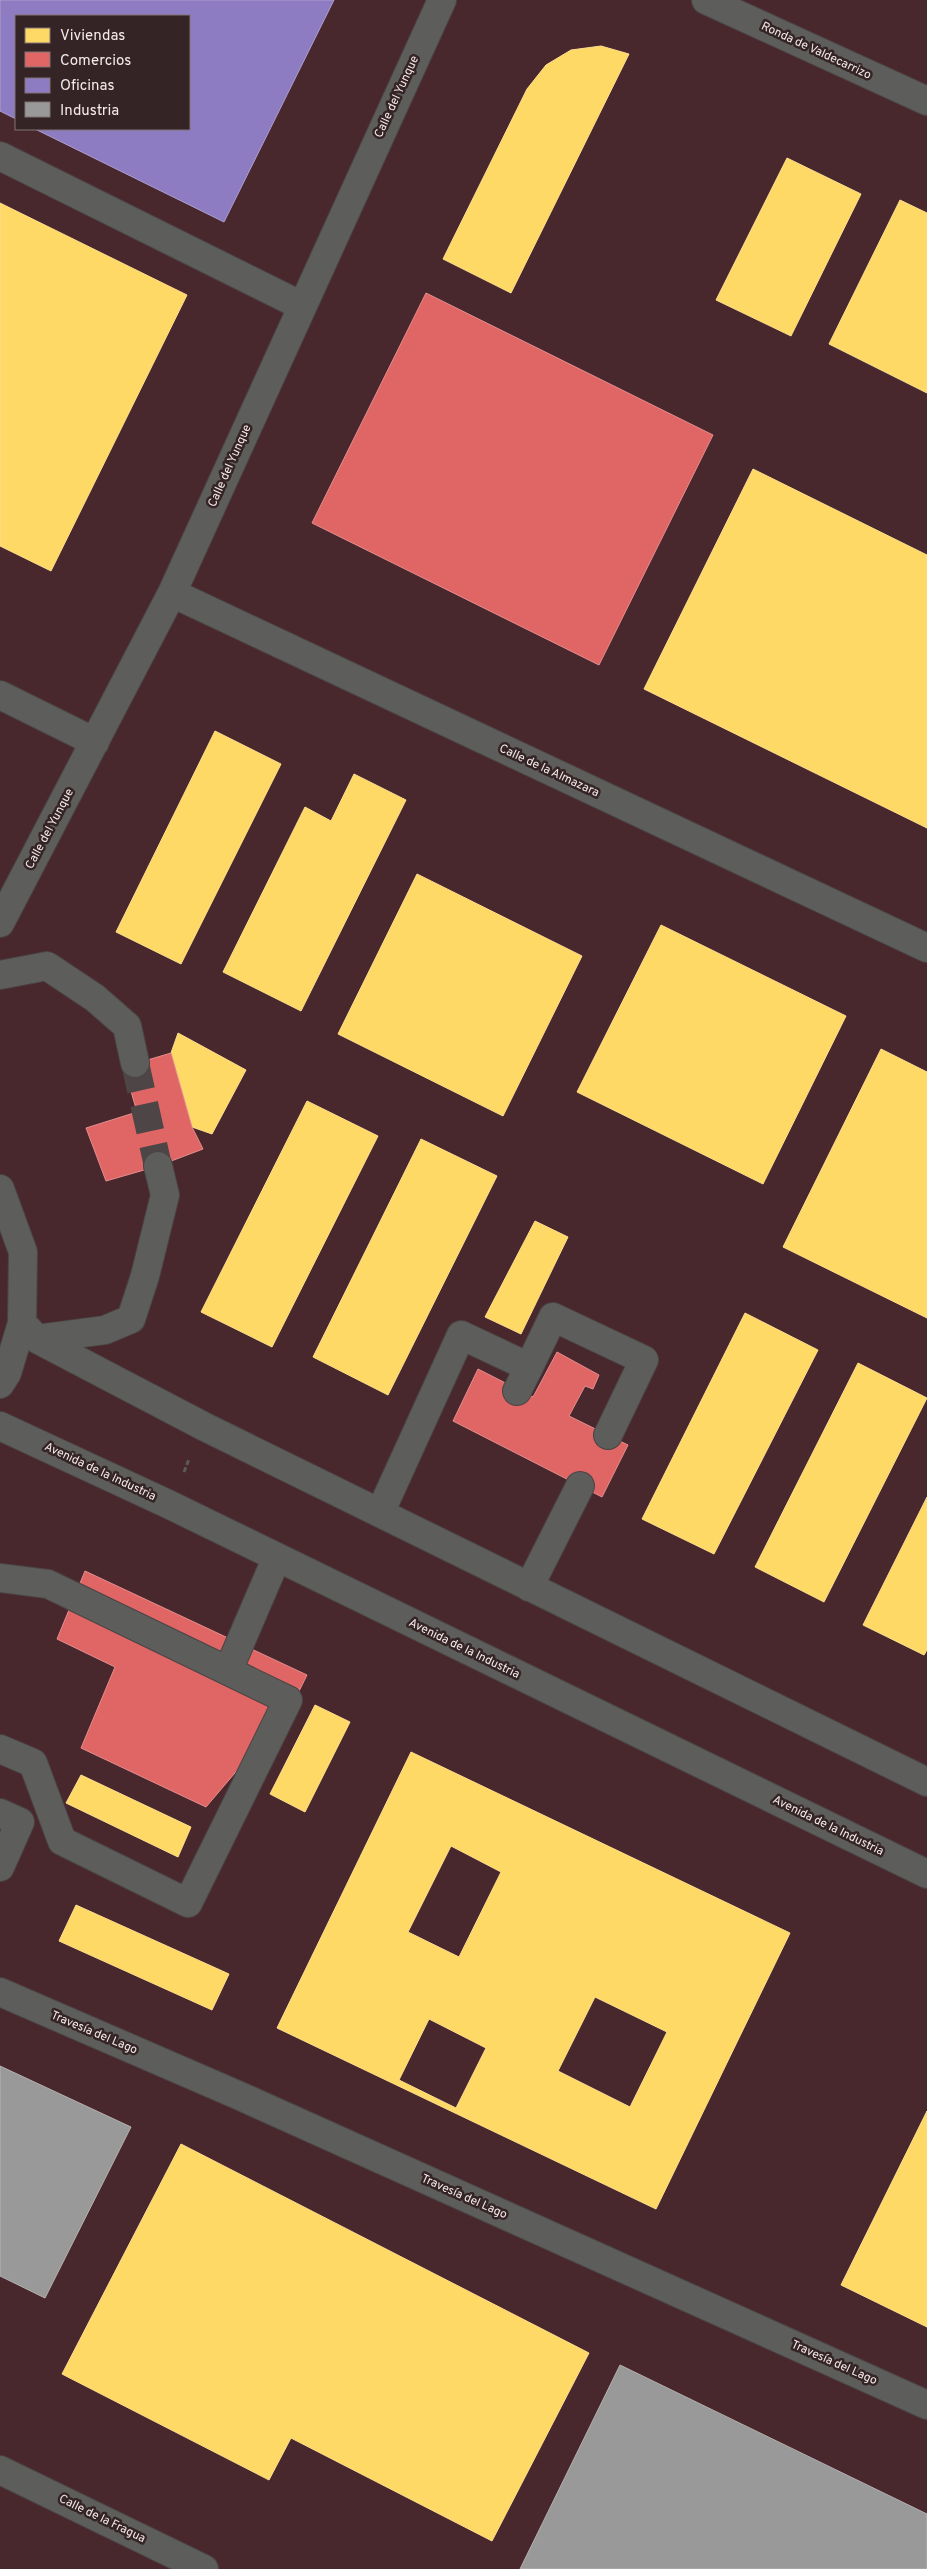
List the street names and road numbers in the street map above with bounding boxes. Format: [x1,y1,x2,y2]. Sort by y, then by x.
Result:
street label: Ronda de Valdecarrizo [758,18,874,84]
street label: Calle del Yunque [371,53,423,141]
street label: Calle del Yunque [205,422,255,510]
street label: Calle de la Almazara [496,741,602,801]
street label: Calle del Yunque [22,786,78,872]
street label: Avenida de la Industria [42,1439,158,1505]
street label: Avenida de la Industria [406,1615,522,1683]
street label: Avenida de la Industria [770,1792,886,1860]
street label: Travesía del Lago [48,2008,140,2059]
street label: Travesía del Lago [418,2171,510,2223]
street label: Travesía del Lago [788,2337,880,2389]
street label: Calle de la Fragua [56,2491,148,2547]

